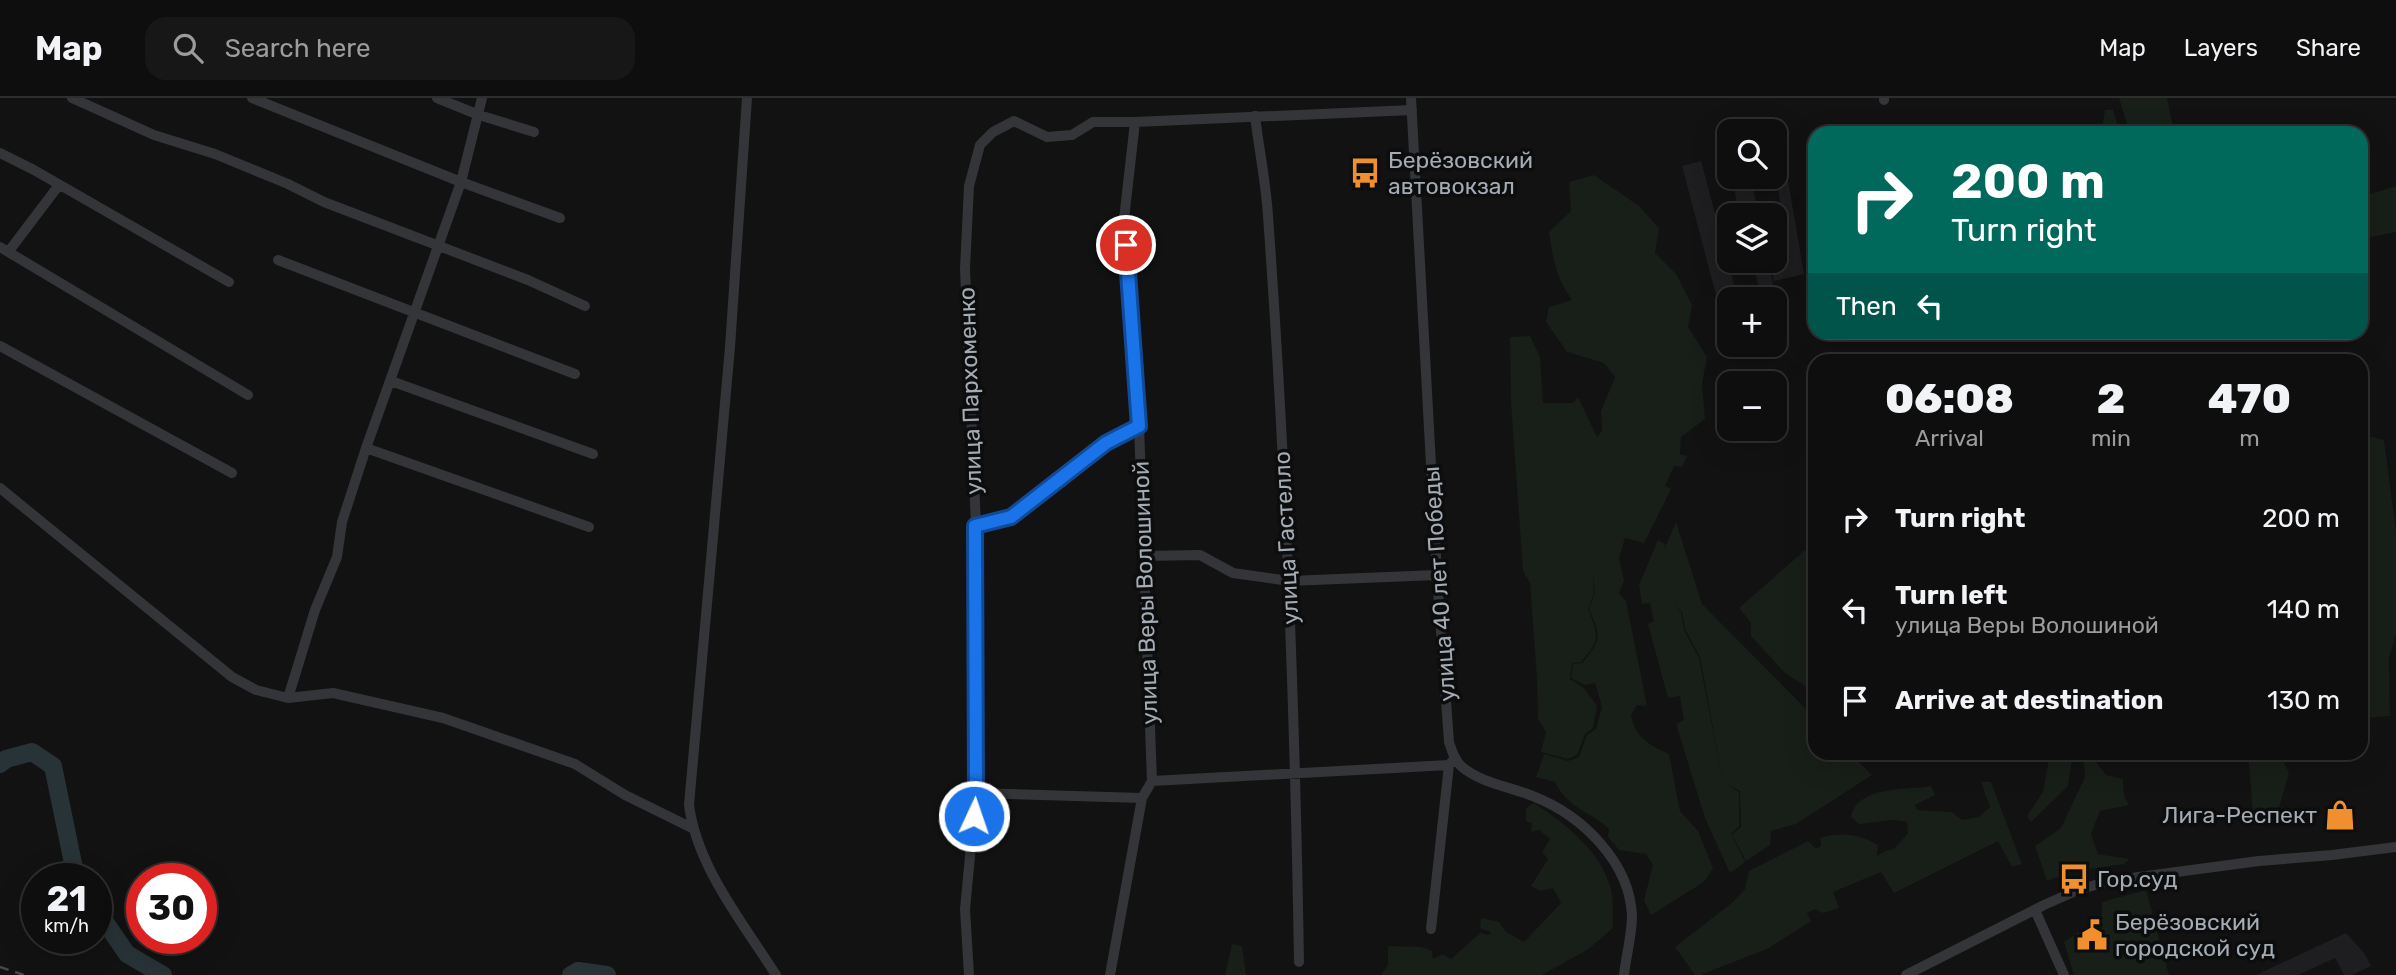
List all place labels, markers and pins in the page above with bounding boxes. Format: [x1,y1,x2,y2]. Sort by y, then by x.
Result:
place label: Берёзовский автовокзал [1388,146,1533,200]
bus stop icon: Берёзовский автовокзал [1348,156,1382,190]
pin [1096,215,1156,275]
shop icon: Лига-Респект [2323,798,2357,832]
place label: Лига-Респект [2162,801,2317,829]
bus stop icon: Гор.суд [2057,862,2091,896]
place label: Гор.суд [2097,865,2178,893]
place label: Берёзовский городской суд [2115,908,2275,962]
public building icon: Берёзовский городской суд [2075,918,2109,952]

